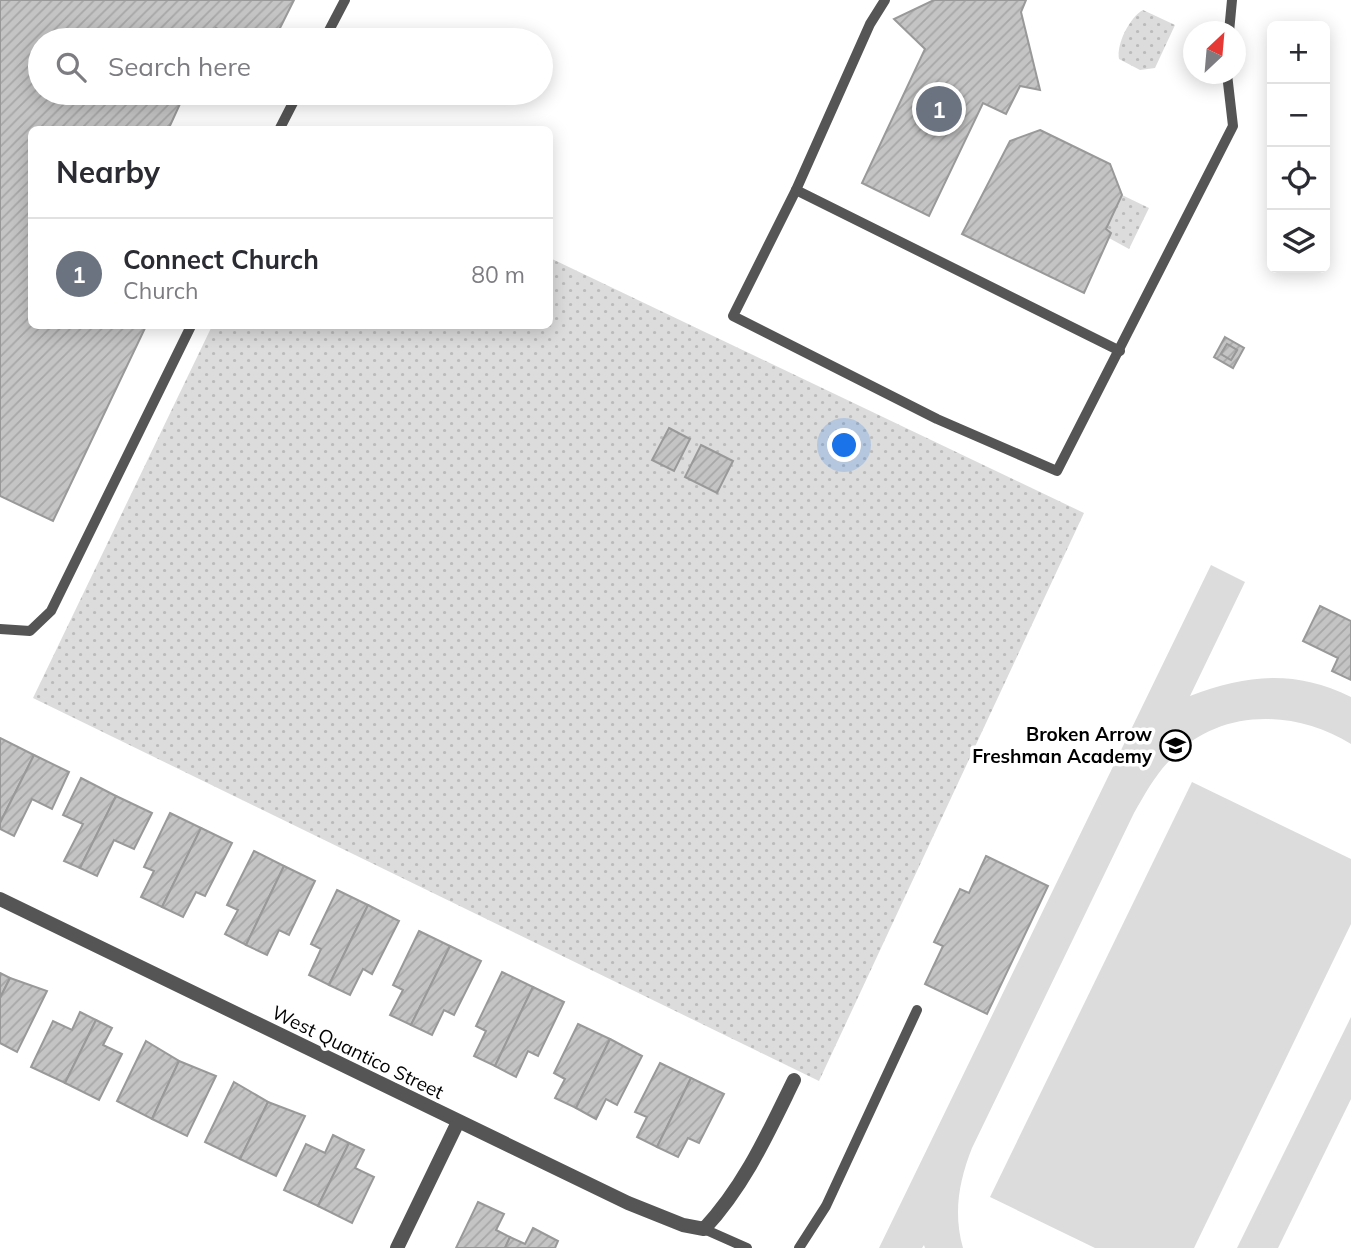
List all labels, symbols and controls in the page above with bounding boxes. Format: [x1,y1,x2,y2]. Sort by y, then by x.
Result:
north arrow [1183,21,1246,84]
map controls [1267,21,1330,273]
button: + [1267,21,1330,84]
search box [28,28,553,105]
icon: search [52,48,90,86]
text: Search here [108,50,251,83]
pin: 1 [916,83,962,135]
button: − [1267,84,1330,147]
button: locate [1267,147,1330,210]
text: Nearby [56,153,160,191]
button: layers [1267,210,1330,273]
text: Connect Church [123,243,319,276]
text: 1 [72,260,86,289]
text: 80 m [471,260,525,289]
text: Church [123,276,199,305]
your location [827,428,861,462]
place label: Broken Arrow Freshman Academy [972,722,1153,768]
school or university icon: Broken Arrow Freshman Academy [1158,728,1192,762]
street label: West Quantico Street [268,1000,448,1104]

